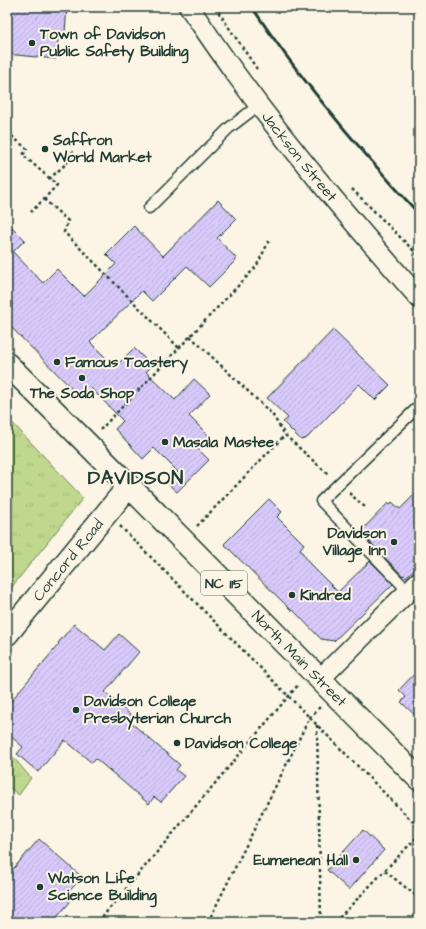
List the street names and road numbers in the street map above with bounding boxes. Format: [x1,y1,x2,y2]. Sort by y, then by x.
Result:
street label: Jackson Street [256,107,342,206]
street label: Concord Road [28,514,109,606]
road number: NC 115 [201,571,247,595]
street label: North Main Street [247,606,351,712]

